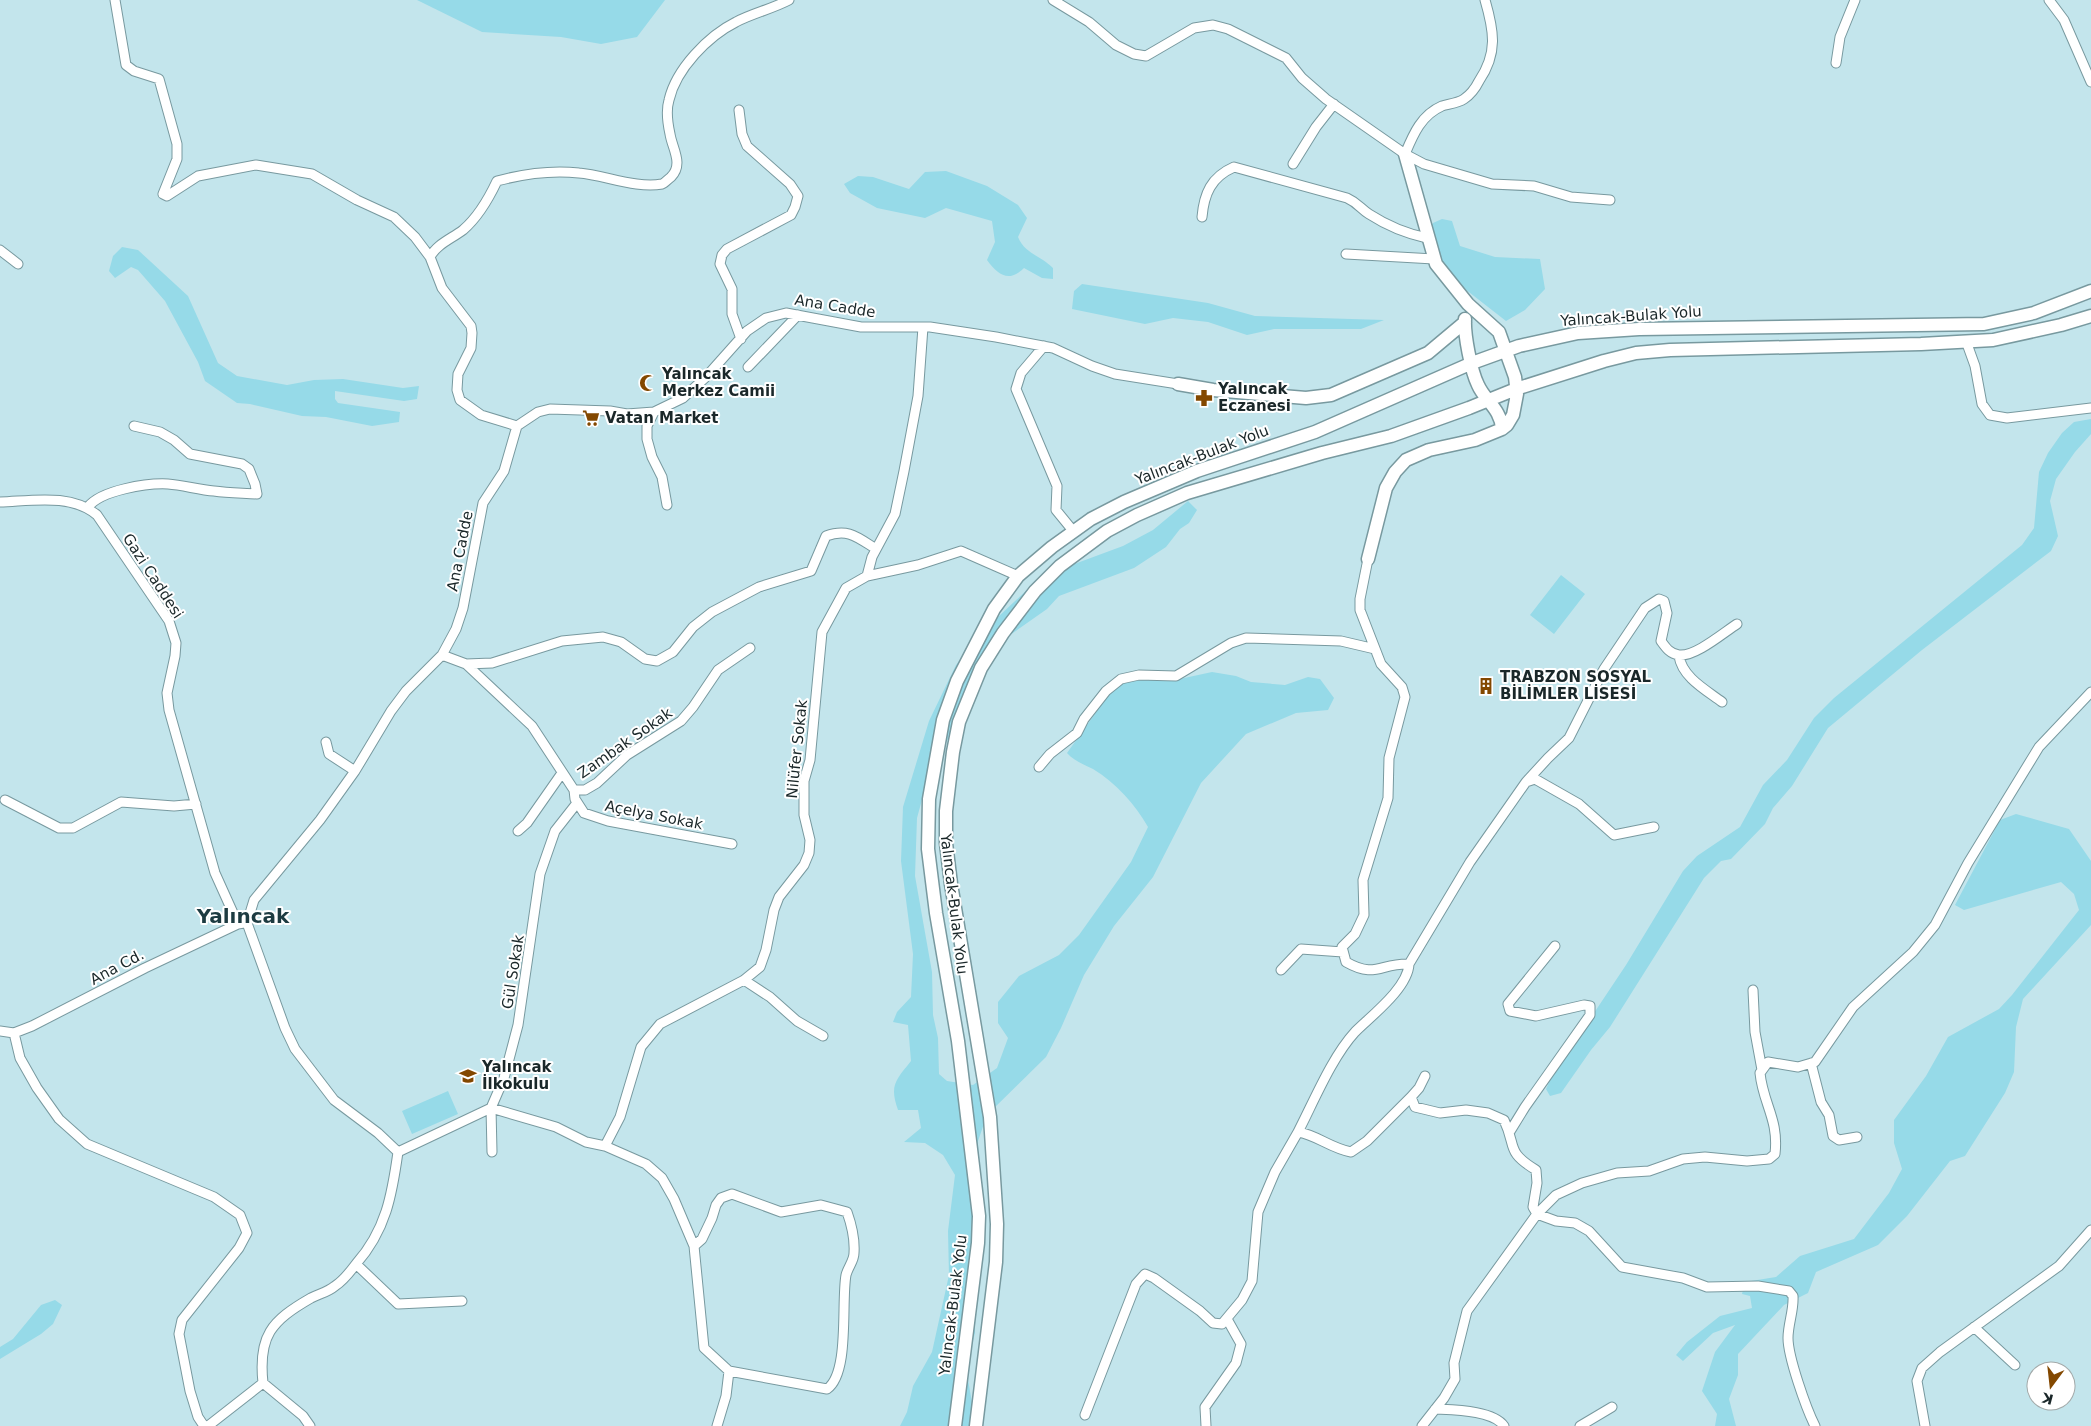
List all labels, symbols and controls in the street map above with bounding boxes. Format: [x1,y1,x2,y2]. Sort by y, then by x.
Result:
street label: Ana Cadde [793,291,877,321]
street label: Yalıncak-Bulak Yolu [1559,302,1702,330]
place label: Yalıncak Merkez Camii [661,365,775,400]
mosque icon: Yalıncak Merkez Camii [638,373,658,393]
place label: Yalıncak Eczanesi [1217,380,1291,415]
pharmacy icon: Yalıncak Eczanesi [1194,388,1214,408]
supermarket icon: Vatan Market [581,408,601,428]
place label: Vatan Market [605,409,718,427]
street label: Yalıncak-Bulak Yolu [1132,421,1271,489]
street label: Ana Cadde [443,509,477,593]
street label: Gazi Caddesi [119,530,187,622]
place label: TRABZON SOSYAL BİLİMLER LİSESİ [1500,668,1652,703]
building icon: TRABZON SOSYAL BİLİMLER LİSESİ [1476,676,1496,696]
street label: Nilüfer Sokak [783,698,811,799]
street label: Zambak Sokak [574,704,676,782]
street label: Açelya Sokak [603,797,705,833]
street label: Yalıncak-Bulak Yolu [936,832,972,975]
district label: Yalıncak [196,904,290,928]
street label: Gül Sokak [498,933,528,1010]
street label: Ana Cd. [87,945,147,989]
place label: Yalıncak İlkokulu [481,1058,553,1093]
school or university icon: Yalıncak İlkokulu [458,1066,478,1086]
street label: Yalıncak-Bulak Yolu [935,1234,971,1377]
north arrow [2026,1361,2076,1411]
text: K [2039,1389,2055,1408]

